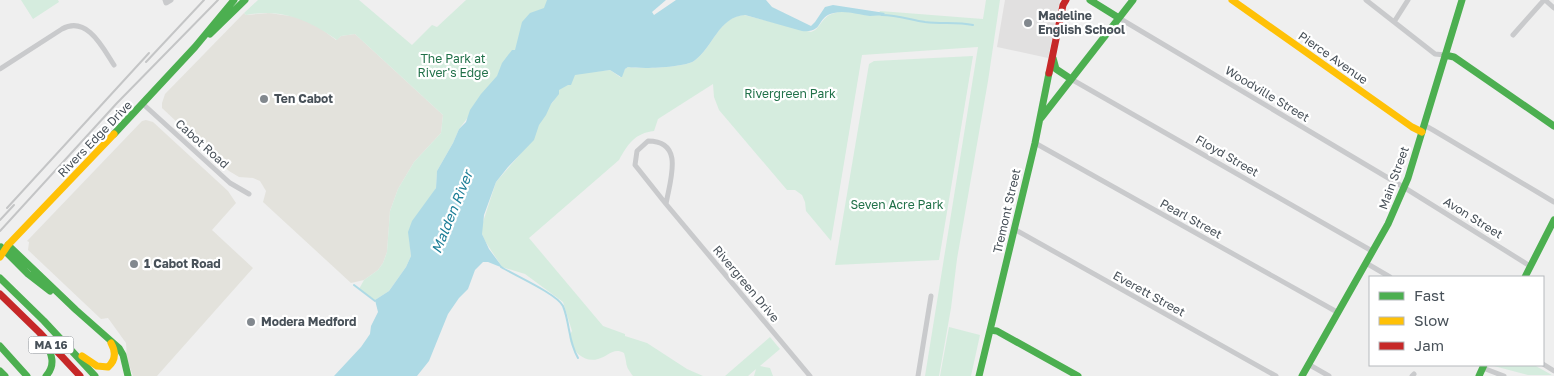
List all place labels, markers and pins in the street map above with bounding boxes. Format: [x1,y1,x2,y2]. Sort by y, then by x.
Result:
place label: Madeline English School [1038,8,1125,37]
marker: Madeline English School [1022,17,1034,29]
place label: Ten Cabot [274,91,333,106]
marker: Ten Cabot [258,93,270,105]
place label: 1 Cabot Road [144,256,221,271]
marker: 1 Cabot Road [128,258,140,270]
place label: Modera Medford [261,314,356,329]
marker: Modera Medford [245,316,257,328]

